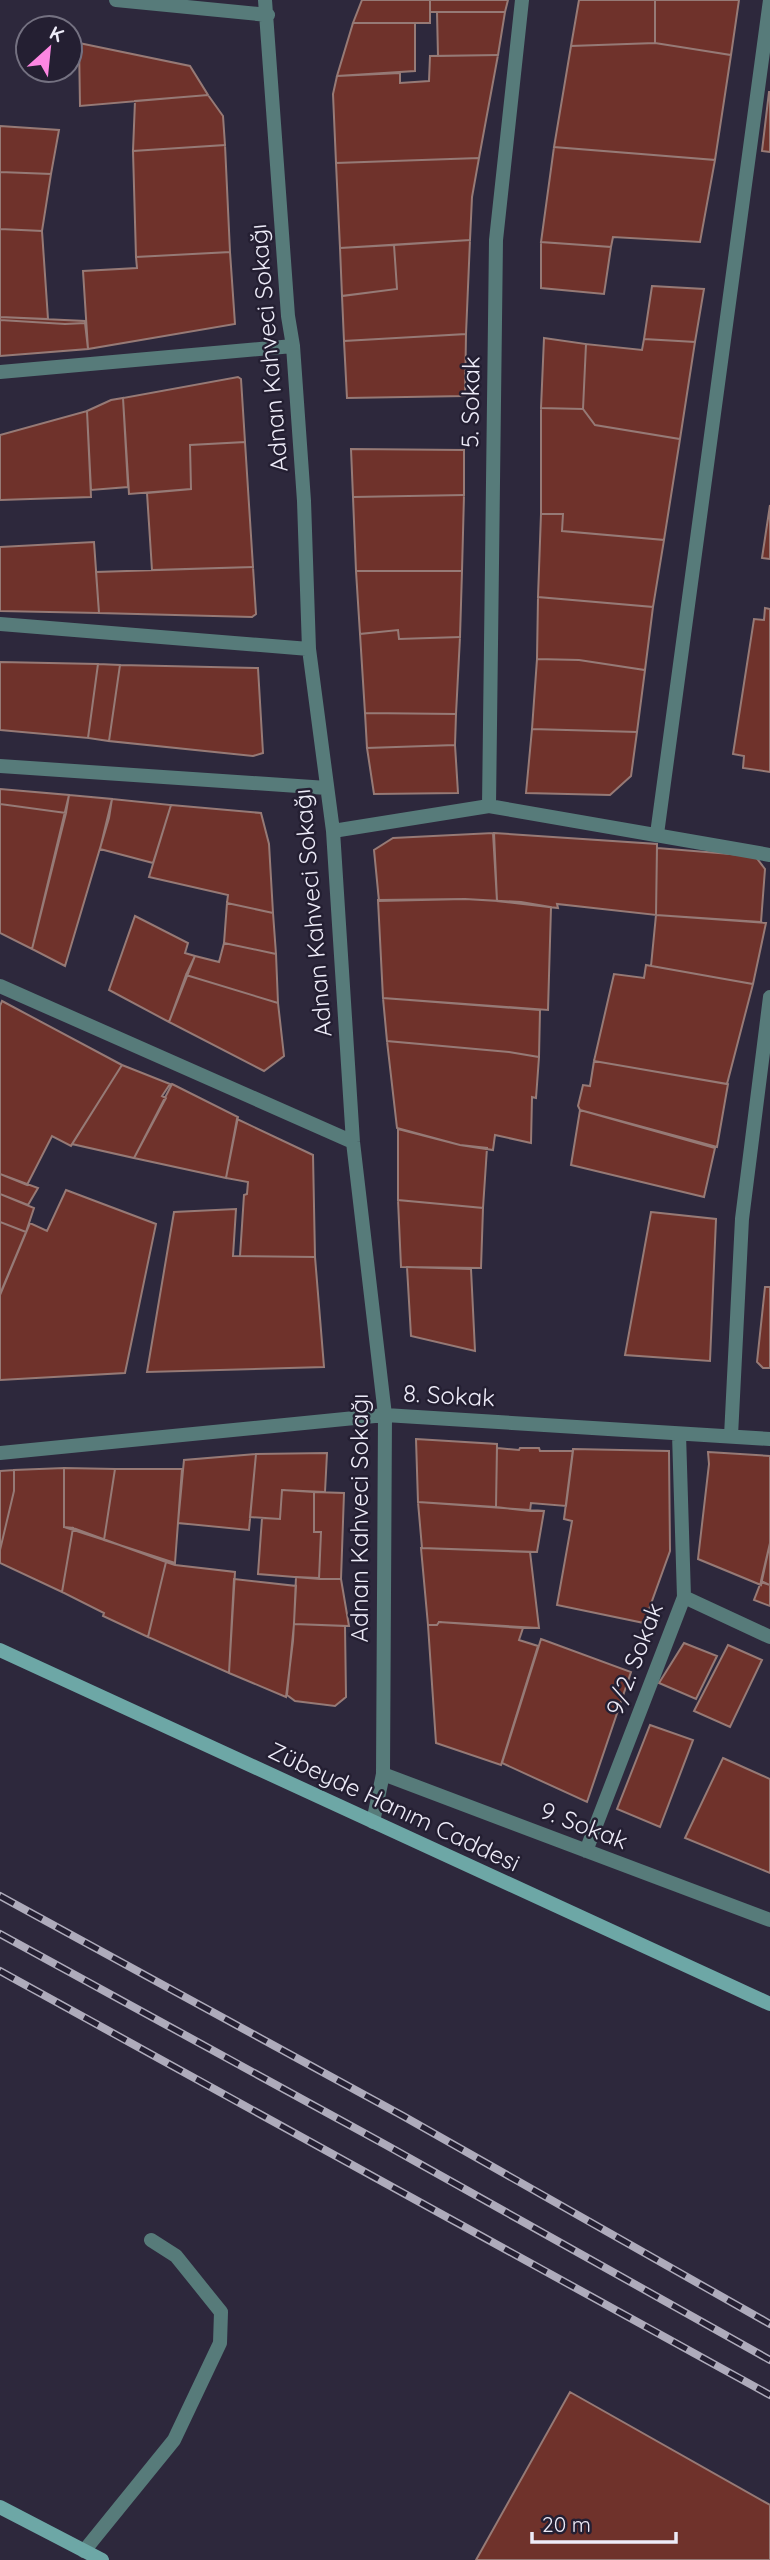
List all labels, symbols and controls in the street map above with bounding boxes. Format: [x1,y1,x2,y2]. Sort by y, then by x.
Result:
north arrow [14,14,84,84]
text: K [46,20,68,47]
street label: Adnan Kahveci Sokağı [242,223,294,473]
street label: 5. Sokak [454,356,486,448]
street label: Adnan Kahveci Sokağı [286,788,338,1038]
street label: 8. Sokak [402,1378,496,1412]
street label: Adnan Kahveci Sokağı [344,1394,374,1642]
street label: 9/2. Sokak [599,1598,669,1719]
street label: Zübeyde Hanım Caddesi [264,1735,525,1878]
street label: 9. Sokak [536,1795,632,1855]
scale bar [532,2500,676,2544]
text: 20 m [542,2511,591,2537]

